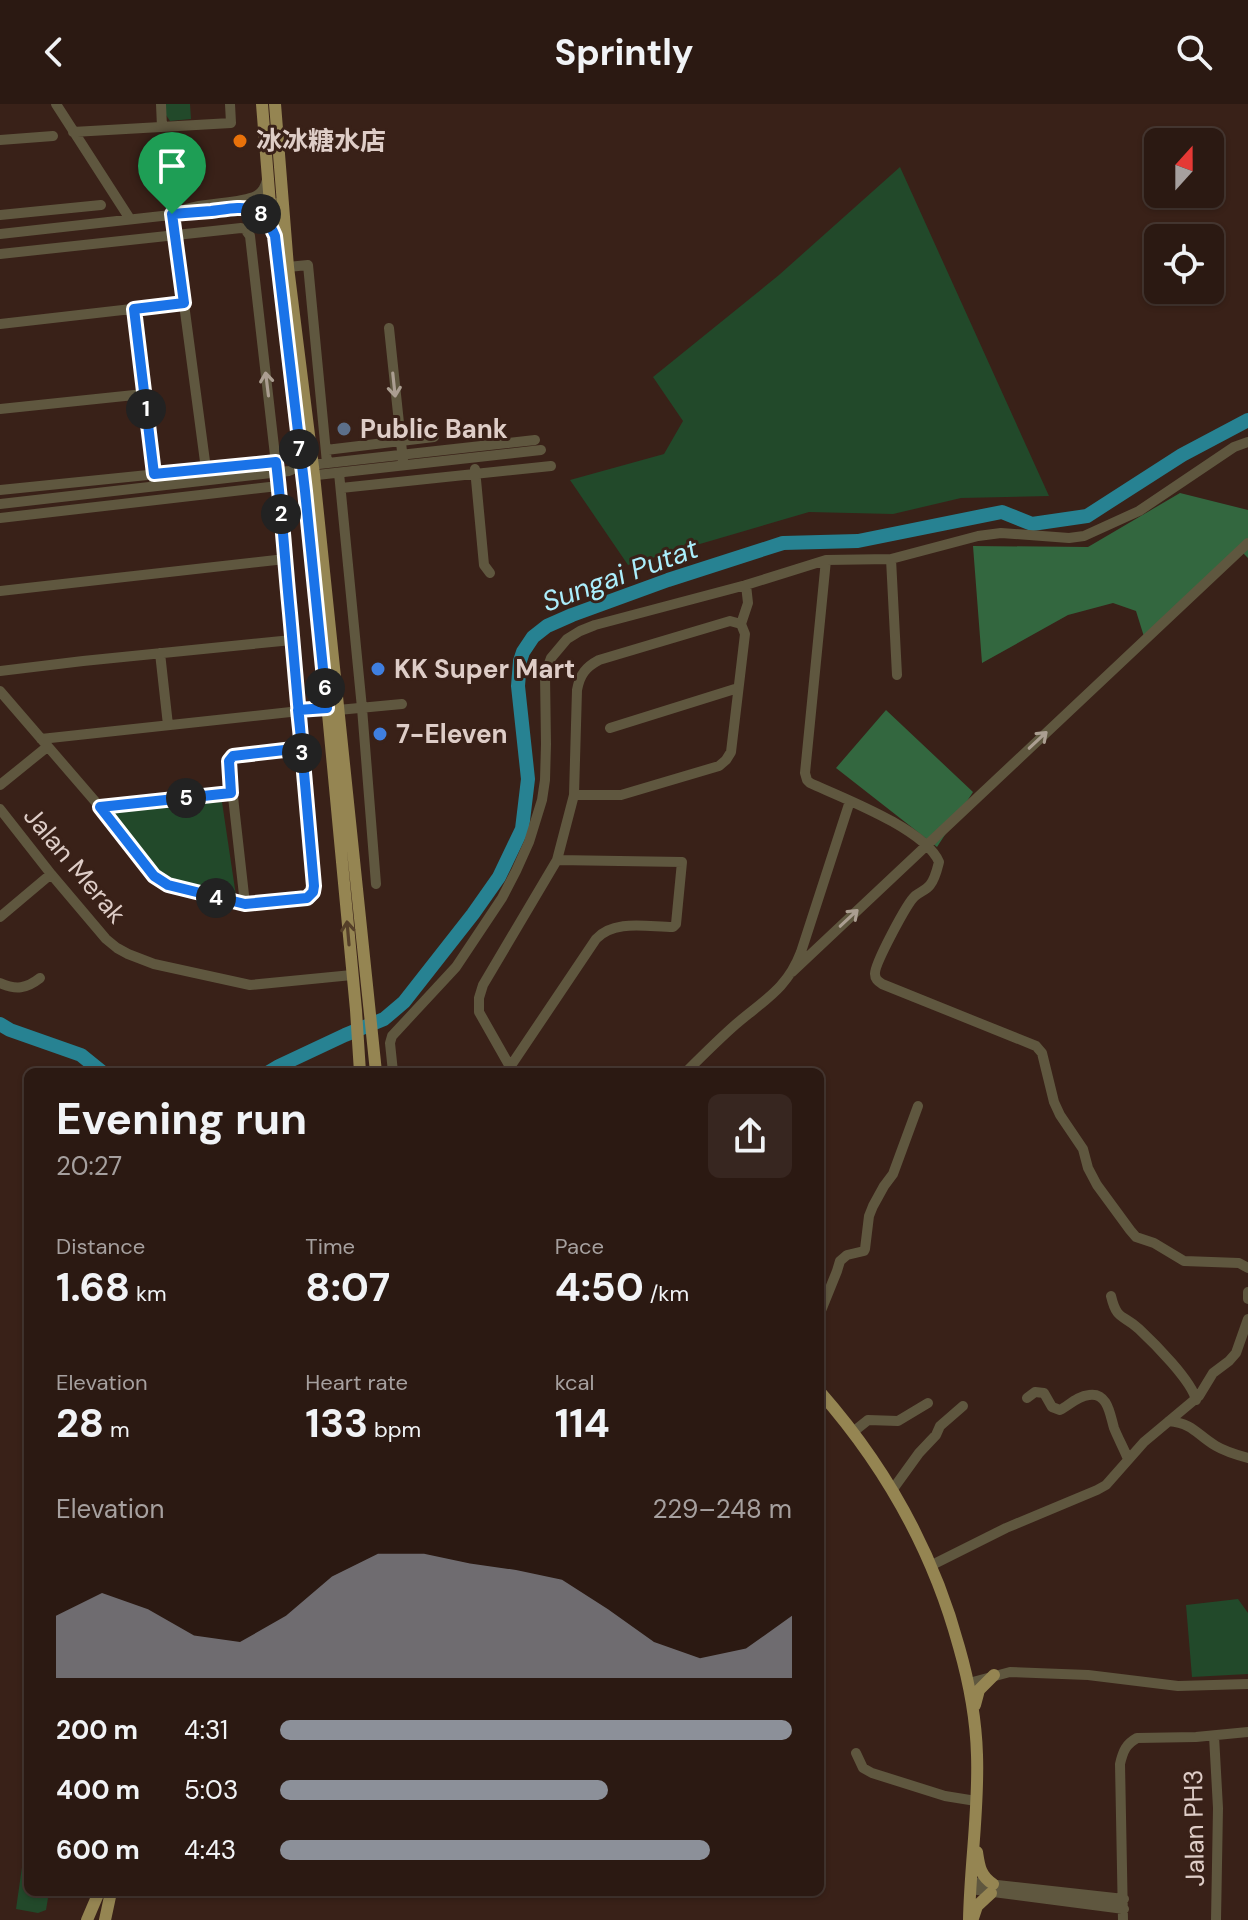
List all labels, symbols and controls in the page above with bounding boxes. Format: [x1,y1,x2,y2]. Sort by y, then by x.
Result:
text: Sprintly [554,29,694,76]
icon: back [32,30,76,74]
icon: search [1172,30,1216,74]
place label: 冰冰糖水店 [256,124,386,158]
north arrow [1144,128,1224,208]
map controls [1144,128,1224,304]
pin [138,132,206,214]
marker: 冰冰糖水店 [231,132,249,150]
icon: arrive [150,144,194,188]
pin: 8 [241,194,281,234]
text: 8 [254,199,268,228]
button: locate [1144,224,1224,304]
one-way arrow [259,371,274,398]
one-way arrow [387,371,402,397]
pin: 1 [126,389,166,429]
text: 1 [142,394,150,423]
place label: Public Bank [360,412,508,446]
marker: Public Bank [335,420,353,438]
pin: 7 [279,429,319,469]
text: 7 [293,434,305,463]
pin: 2 [261,494,301,534]
text: 2 [275,499,287,528]
water label: Sungai Putat [537,530,703,620]
place label: KK Super Mart [394,652,575,686]
marker: KK Super Mart [369,660,387,678]
pin: 6 [305,668,345,708]
text: 6 [318,673,332,702]
place label: 7-Eleven [396,717,508,751]
marker: 7-Eleven [371,725,389,743]
one-way arrow [1028,732,1048,750]
pin: 3 [282,733,322,773]
text: 3 [295,738,309,767]
pin: 5 [166,778,206,818]
text: 5 [179,783,193,812]
street label: Jalan Merak [16,800,134,930]
pin: 4 [196,878,236,918]
text: 4 [209,883,223,912]
one-way arrow [839,909,859,928]
one-way arrow [340,920,355,947]
text: Evening run [56,1090,307,1148]
button: share [708,1094,792,1178]
text: 20:27 [56,1149,122,1183]
text: Distance [56,1232,145,1261]
text: Time [305,1232,355,1261]
text: Pace [555,1232,604,1261]
text: 1.68 [56,1261,130,1313]
text: 8:07 [305,1261,390,1313]
text: 4:50 [555,1261,644,1313]
text: km [130,1279,167,1308]
text: /km [644,1279,689,1308]
text: Elevation [56,1368,148,1397]
text: Heart rate [305,1368,408,1397]
text: kcal [555,1368,594,1397]
text: 28 [56,1397,104,1449]
text: 133 [305,1397,368,1449]
text: 114 [555,1397,610,1449]
text: m [104,1415,130,1444]
text: bpm [368,1415,421,1444]
text: Elevation [56,1492,164,1526]
text: 229–248 m [652,1492,792,1526]
text: 200 m [56,1713,138,1747]
text: 4:31 [184,1713,228,1747]
street label: Jalan PH3 [1176,1769,1212,1887]
text: 400 m [56,1773,140,1807]
text: 5:03 [184,1773,238,1807]
text: 600 m [56,1833,140,1867]
text: 4:43 [184,1833,236,1867]

